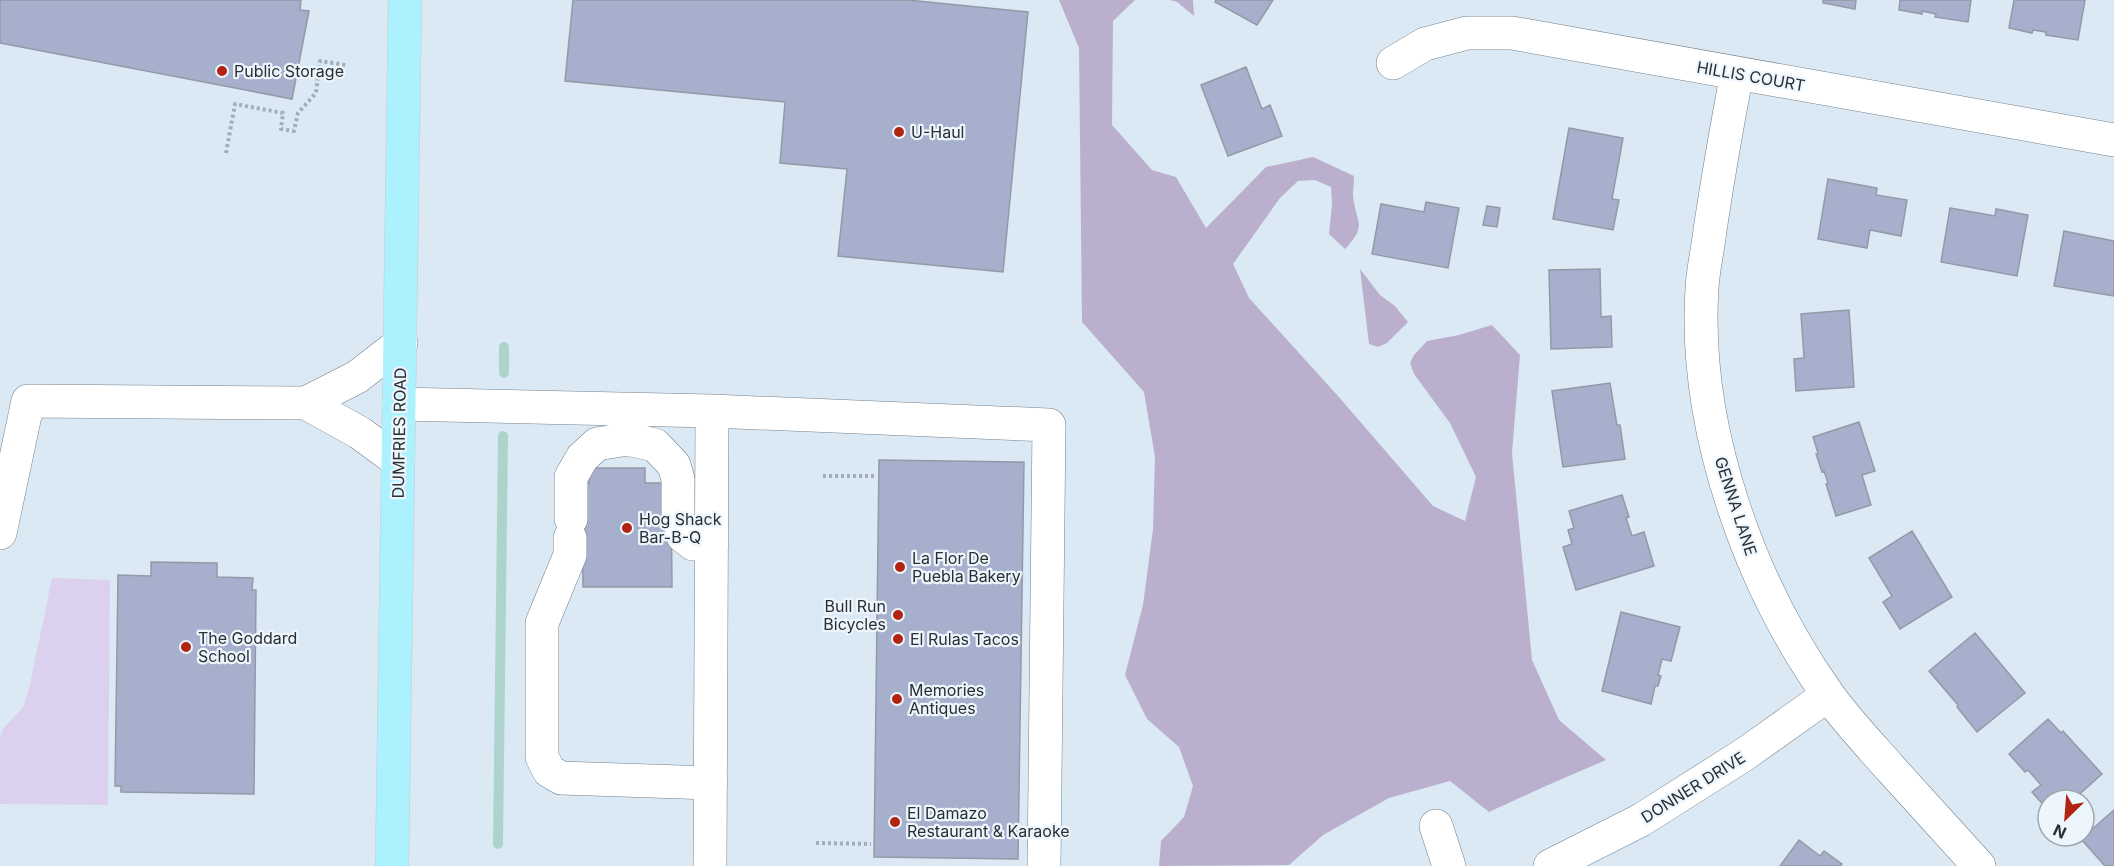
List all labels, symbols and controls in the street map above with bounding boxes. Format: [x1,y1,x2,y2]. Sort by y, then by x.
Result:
street label: HILLIS COURT [1695,57,1807,95]
place label: Public Storage [234,61,344,81]
marker: Public Storage [215,64,229,78]
place label: U-Haul [911,122,964,142]
marker: U-Haul [892,125,906,139]
street label: DUMFRIES ROAD [388,367,410,499]
street label: GENNA LANE [1711,454,1761,558]
place label: Hog Shack Bar-B-Q [639,509,722,547]
marker: Hog Shack Bar-B-Q [620,521,634,535]
place label: La Flor De Puebla Bakery [912,548,1021,586]
marker: La Flor De Puebla Bakery [893,560,907,574]
place label: Bull Run Bicycles [823,596,886,634]
marker: Bull Run Bicycles [891,608,905,622]
place label: The Goddard School [198,628,297,666]
place label: El Rulas Tacos [910,629,1019,649]
marker: El Rulas Tacos [891,632,905,646]
marker: The Goddard School [179,640,193,654]
place label: Memories Antiques [909,680,984,718]
marker: Memories Antiques [890,692,904,706]
street label: DONNER DRIVE [1637,747,1749,827]
north arrow [2036,788,2096,848]
place label: El Damazo Restaurant & Karaoke [907,803,1070,841]
marker: El Damazo Restaurant & Karaoke [888,815,902,829]
text: N [2050,820,2069,843]

